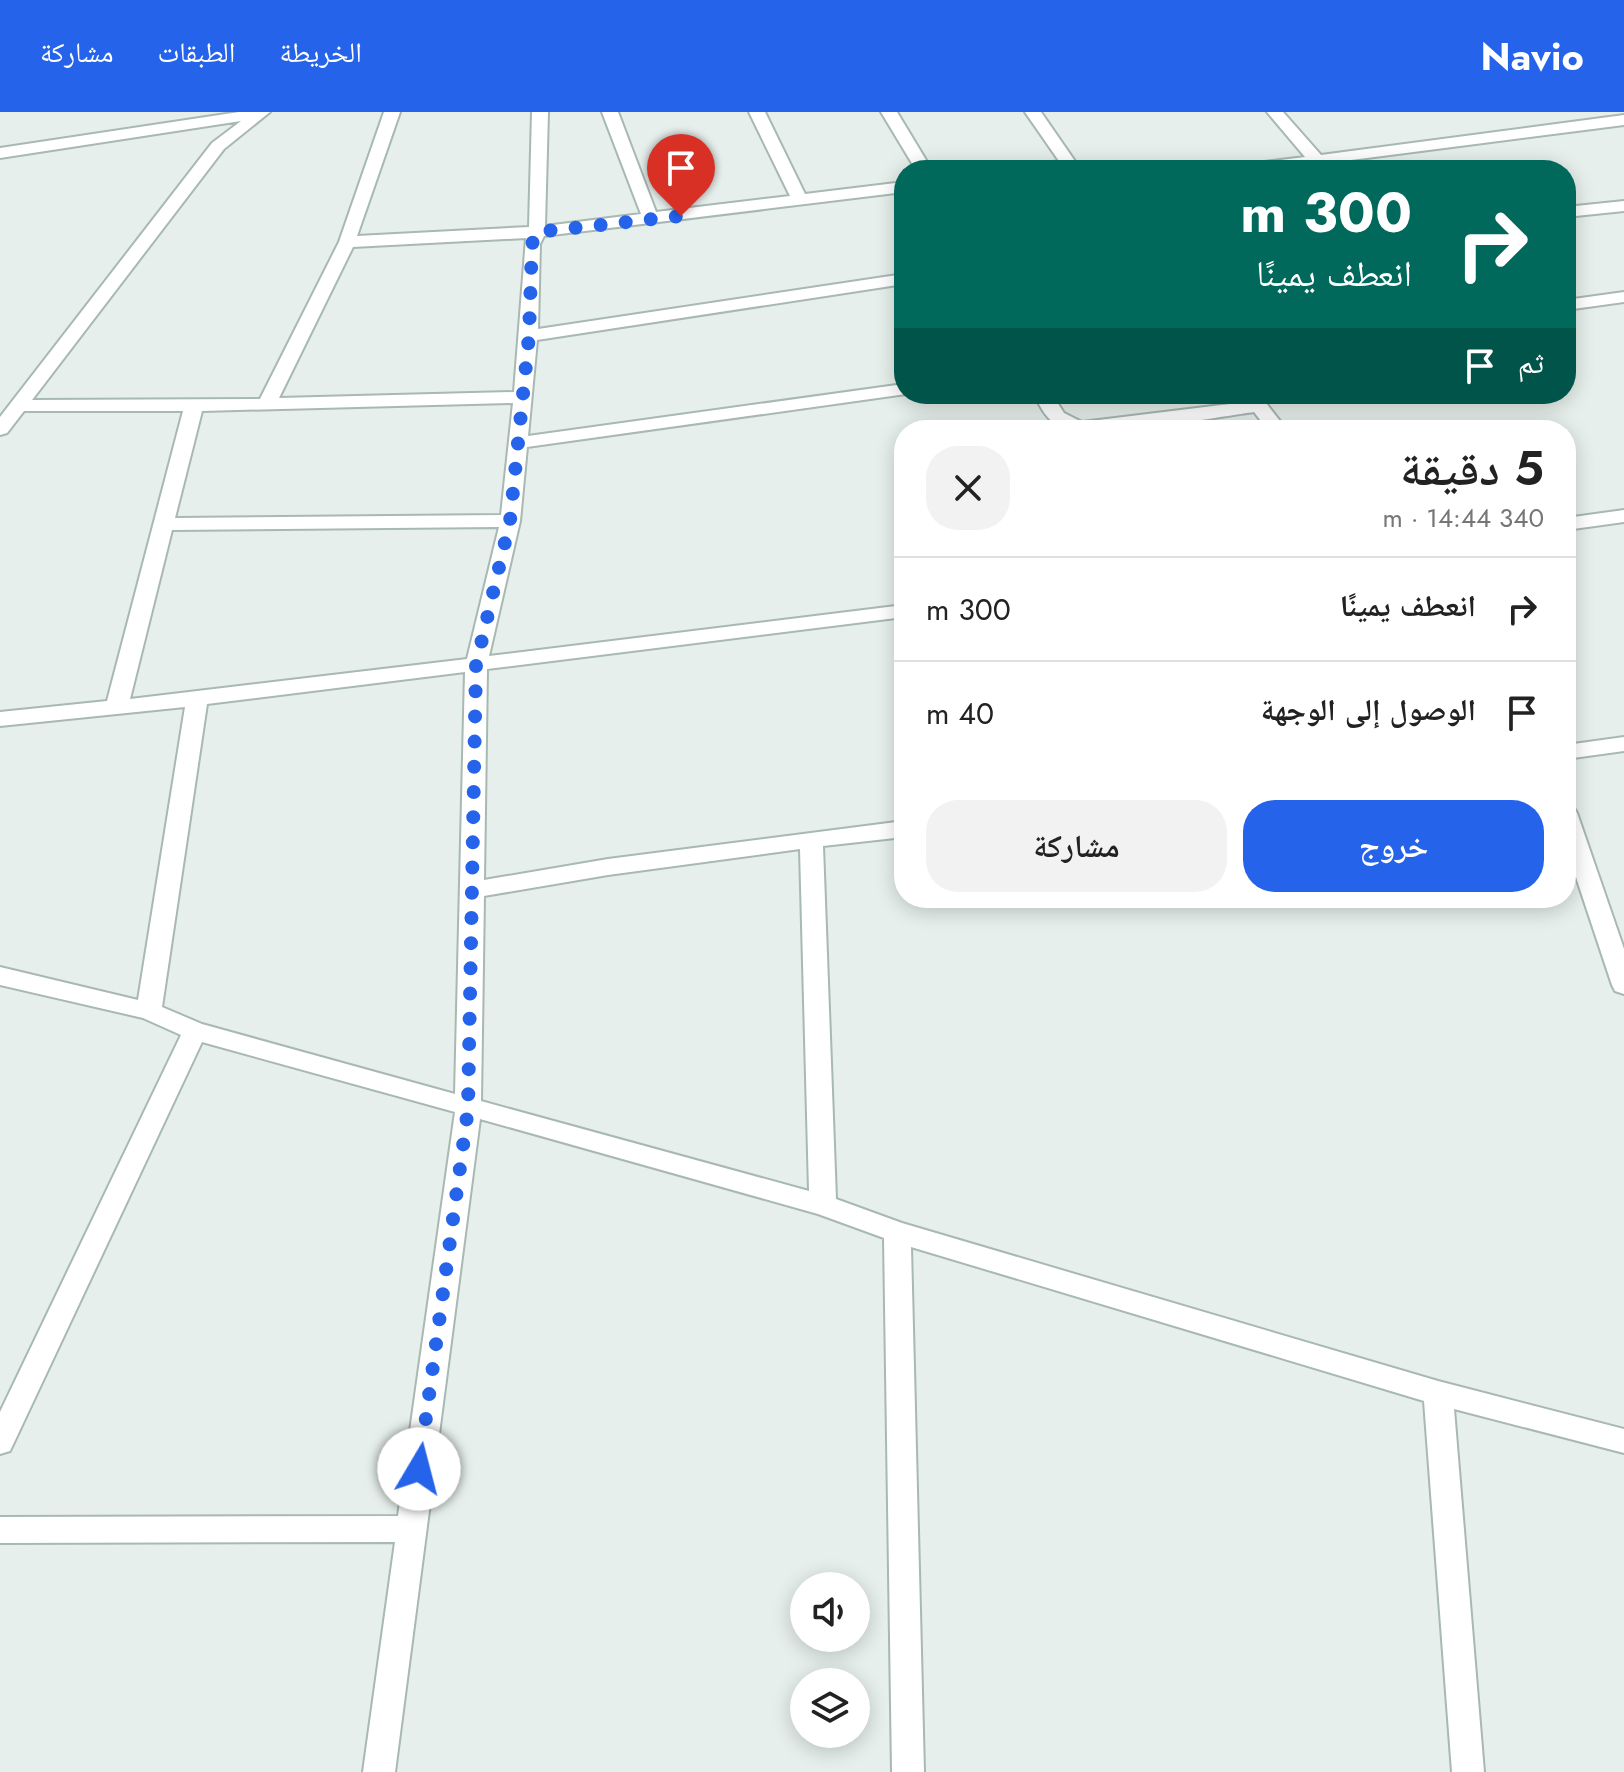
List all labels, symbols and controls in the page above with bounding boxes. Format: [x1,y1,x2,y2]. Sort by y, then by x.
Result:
text: Navio [1481,29,1584,84]
text: مشاركة [40,32,114,73]
text: الطبقات [158,32,235,73]
text: الخريطة [279,32,362,73]
pin [647,134,715,216]
icon: arrive [659,146,703,190]
text: 300 m [1240,172,1412,253]
icon: right [1440,192,1544,296]
text: انعطف يمينًا [1256,247,1412,299]
text: ثم [1518,341,1544,384]
icon: arrive [1458,344,1502,388]
text: 5 دقيقة [1400,434,1544,503]
button: close [926,446,1010,530]
text: 340 m · 14:44 [1383,499,1544,537]
text: انعطف يمينًا [1340,584,1476,627]
icon: right [1500,587,1544,631]
text: 300 m [926,588,1011,631]
text: الوصول إلى الوجهة [1261,688,1476,731]
icon: arrive [1500,691,1544,735]
text: 40 m [926,692,994,735]
button: مشاركة [926,800,1227,892]
button: خروج [1243,800,1544,892]
position arrow [377,1427,461,1511]
map controls [790,1572,870,1748]
button: sound [790,1572,870,1652]
button: layers [790,1668,870,1748]

